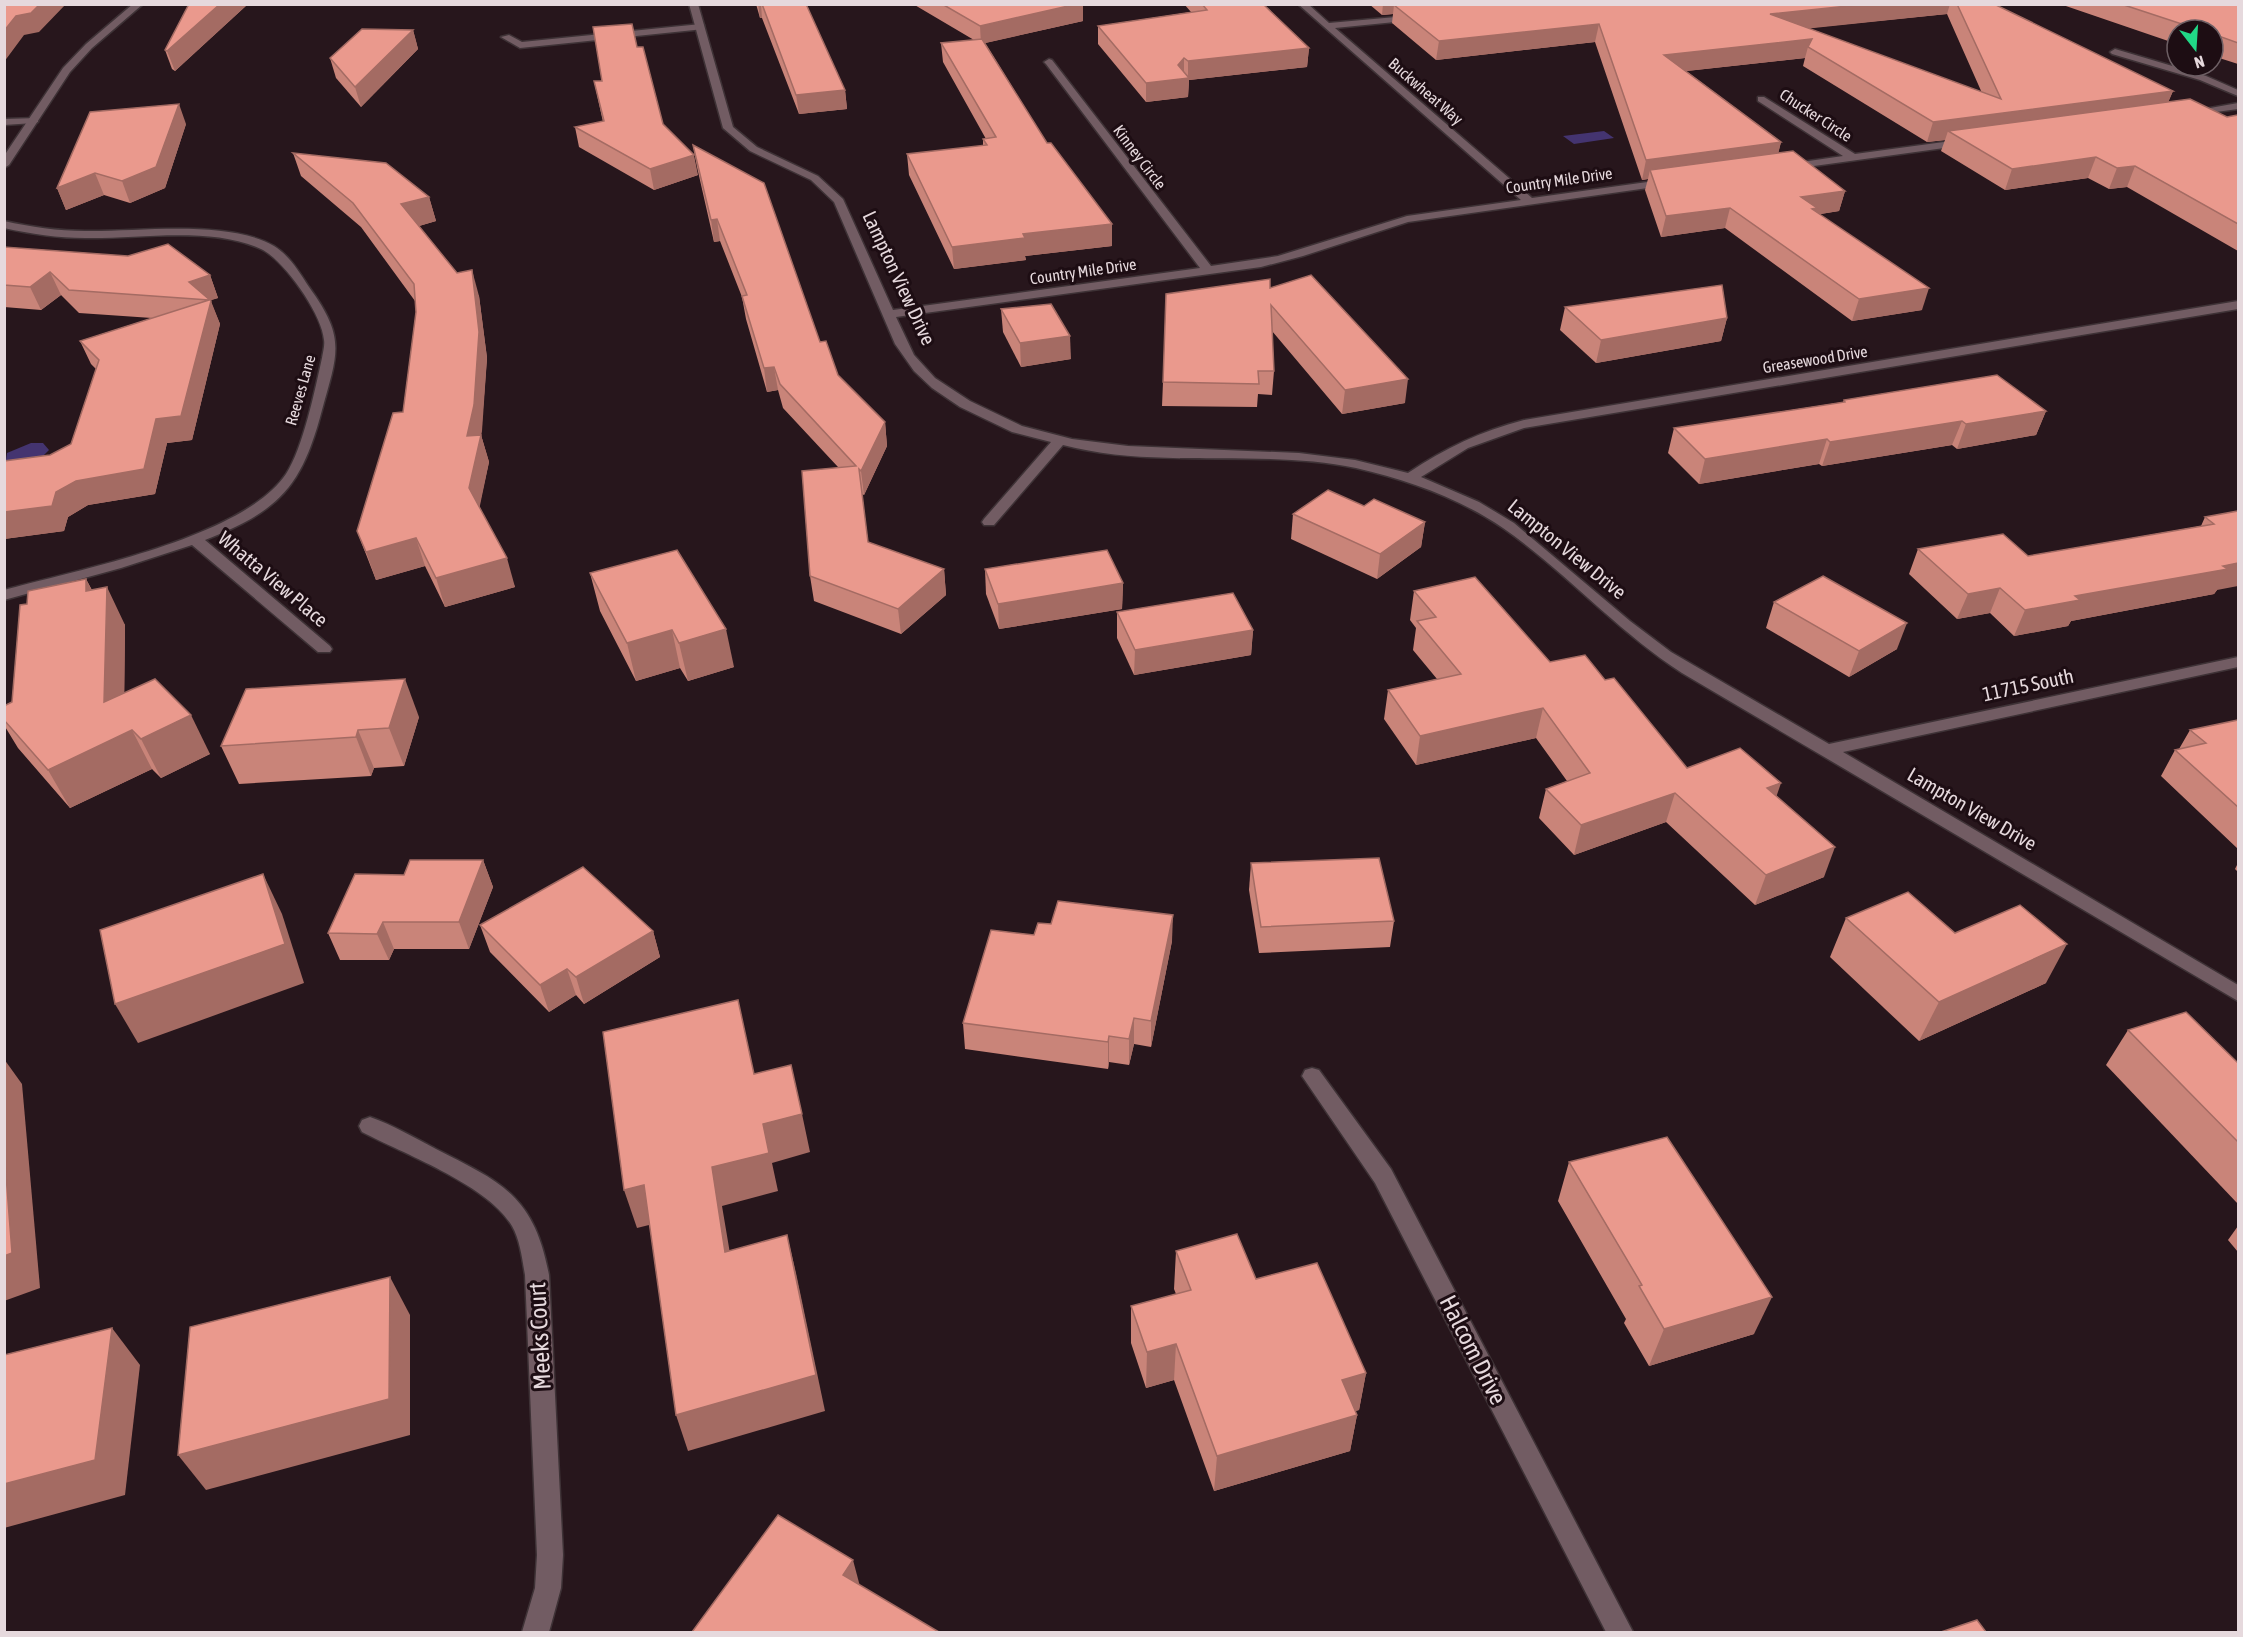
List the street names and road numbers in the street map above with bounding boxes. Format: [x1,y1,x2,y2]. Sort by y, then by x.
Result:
street label: Buckwheat Way [1385,54,1467,129]
street label: Chucker Circle [1777,85,1855,145]
street label: Kinney Circle [1109,121,1170,193]
street label: Country Mile Drive [1505,164,1614,197]
street label: Lampton View Drive [858,207,941,348]
street label: Country Mile Drive [1029,255,1138,288]
street label: Greasewood Drive [1761,342,1869,376]
street label: Reeves Lane [281,353,319,427]
street label: Lampton View Drive [1504,494,1631,603]
street label: Whatta View Place [214,526,333,631]
street label: 11715 South [1980,664,2076,705]
street label: Lampton View Drive [1904,762,2041,855]
street label: Meeks Court [523,1282,556,1390]
street label: Halcom Drive [1435,1291,1512,1409]

